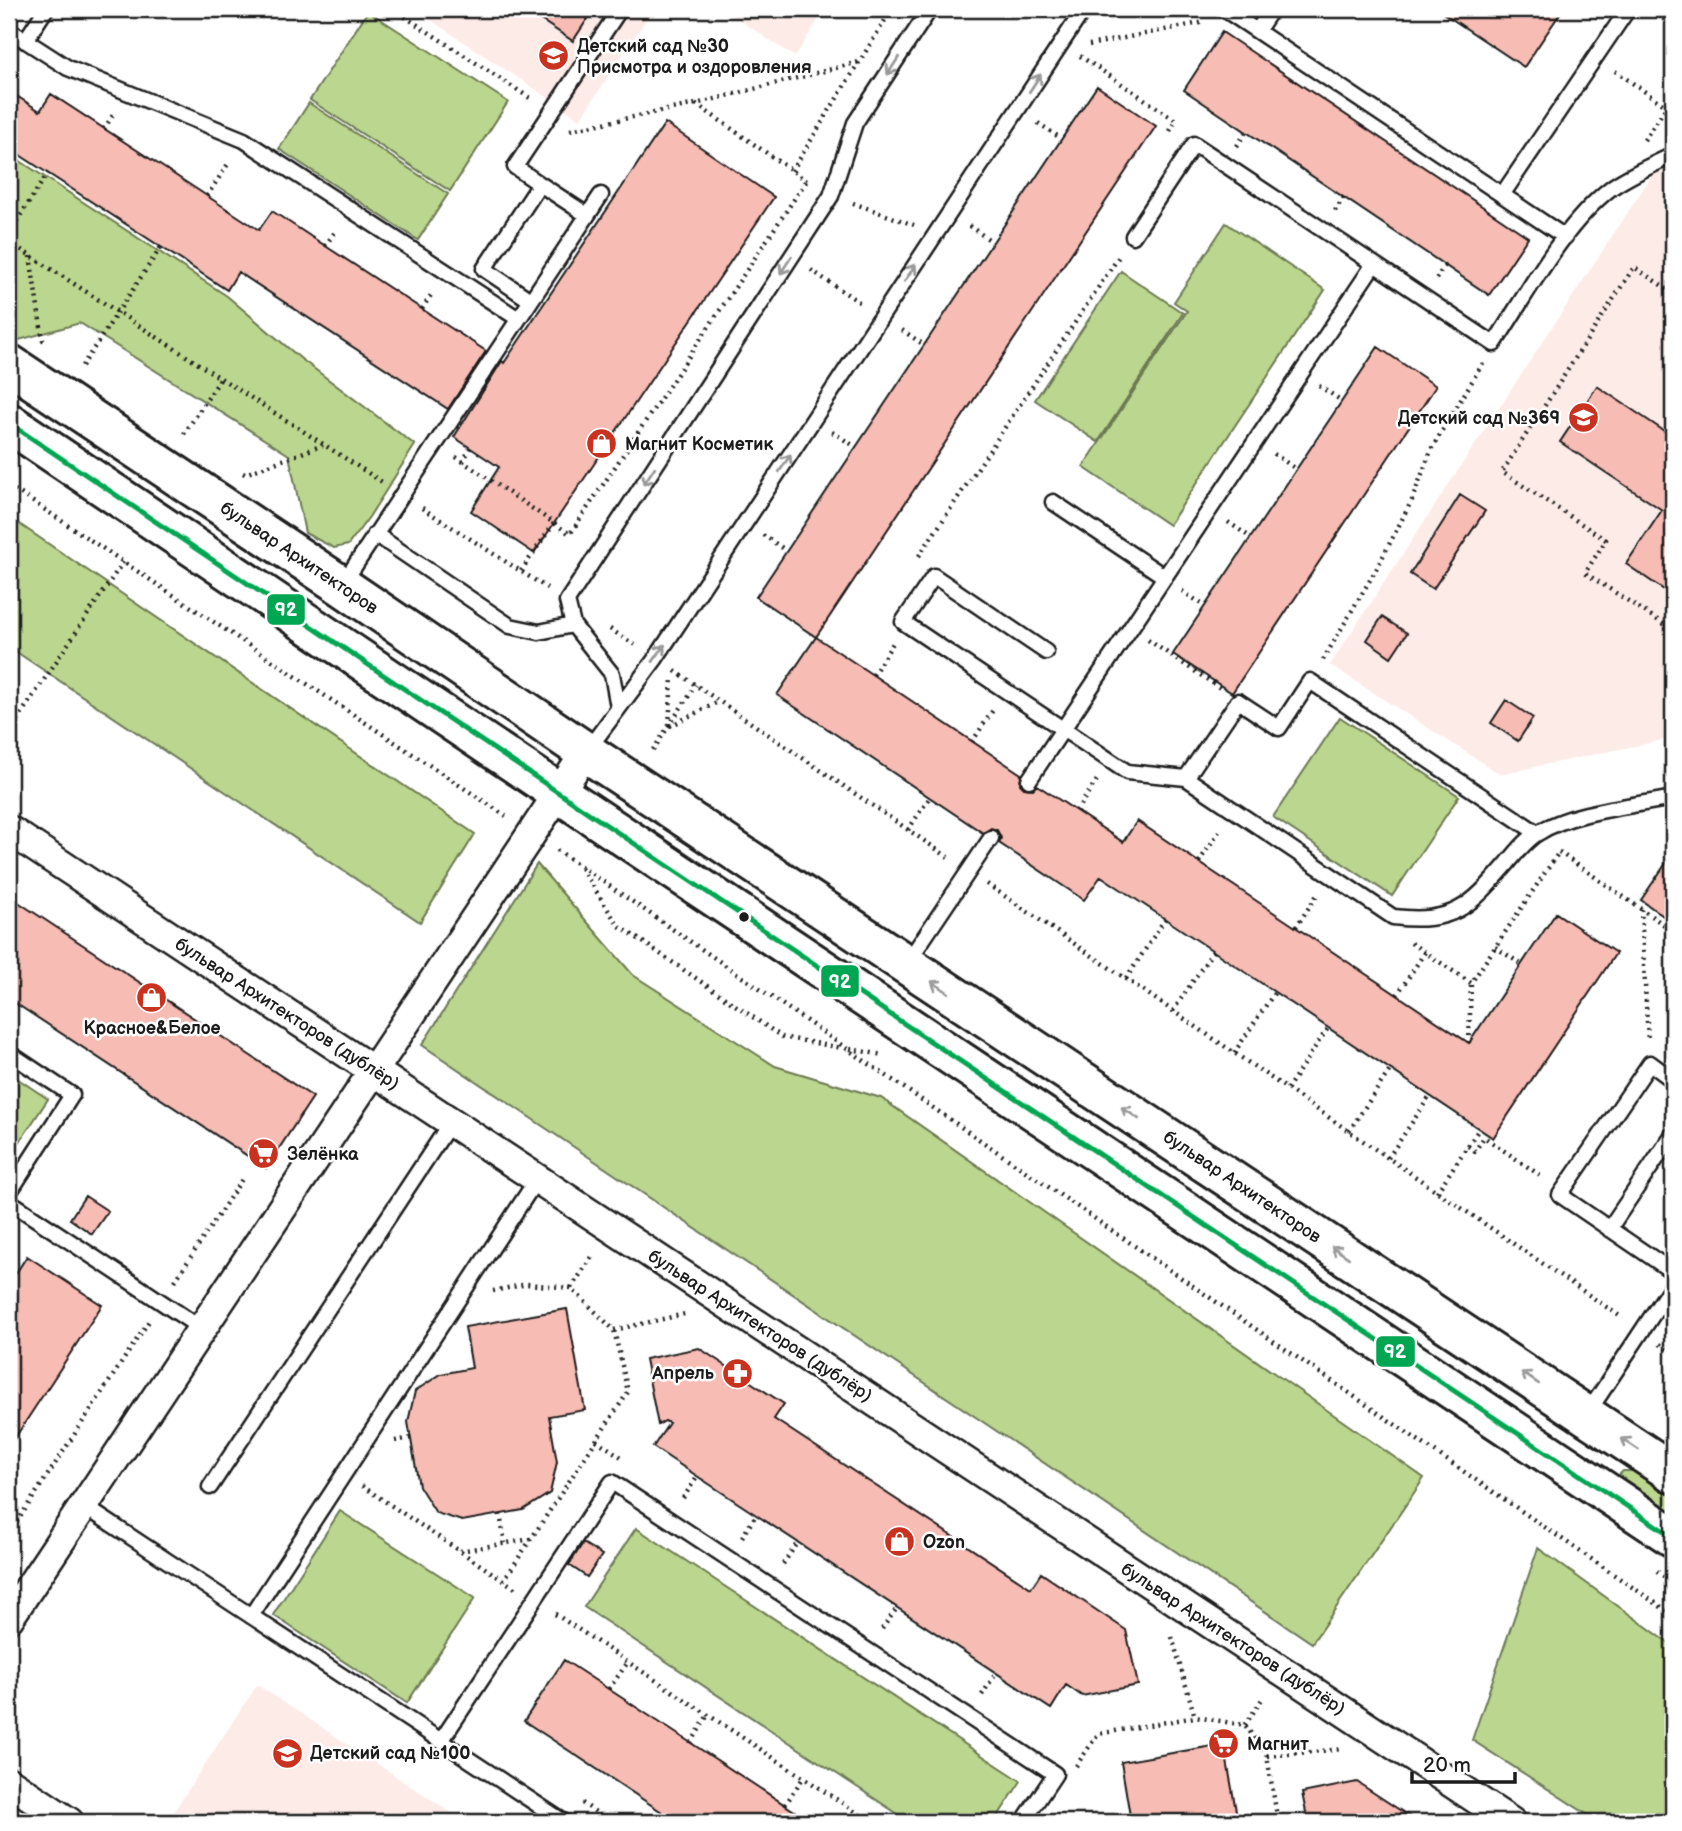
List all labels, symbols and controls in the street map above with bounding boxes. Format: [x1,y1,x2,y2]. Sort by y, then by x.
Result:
place label: Детский сад №30 Присмотра и оздоровления [577,36,812,78]
school or university icon: Детский сад №30 Присмотра и оздоровления [537,39,571,73]
one-way arrow [886,56,900,75]
one-way arrow [1028,74,1042,94]
one-way arrow [779,254,793,274]
one-way arrow [903,264,917,284]
school or university icon: Детский сад №369 [1566,401,1600,435]
place label: Детский сад №369 [1398,408,1560,429]
shop icon: Магнит Косметик [585,427,619,461]
place label: Магнит Косметик [625,434,773,455]
one-way arrow [778,454,792,473]
one-way arrow [641,466,656,485]
street label: бульвар Архитекторов [216,497,382,619]
line badge: 92 [266,593,306,626]
text: 92 [275,599,298,622]
one-way arrow [652,644,666,663]
unlabelled marker [737,910,751,924]
street label: бульвар Архитекторов (дублёр) [171,934,403,1094]
line badge: 92 [820,964,860,998]
text: 92 [829,971,852,994]
one-way arrow [931,980,951,994]
shop icon: Красное&Белое [135,981,169,1015]
place label: Красное&Белое [83,1018,221,1039]
one-way arrow [1121,1106,1140,1120]
street label: бульвар Архитекторов [1159,1126,1325,1248]
supermarket icon: Зелёнка [247,1137,281,1171]
place label: Зелёнка [287,1144,359,1165]
one-way arrow [1331,1245,1350,1259]
street label: бульвар Архитекторов (дублёр) [644,1246,876,1406]
line badge: 92 [1375,1335,1416,1368]
text: 92 [1384,1341,1407,1364]
pharmacy icon: Апрель [720,1356,754,1390]
place label: Апрель [651,1363,715,1384]
one-way arrow [1521,1370,1540,1385]
one-way arrow [1621,1437,1640,1451]
shop icon: Ozon [883,1525,917,1559]
place label: Ozon [923,1532,965,1553]
street label: бульвар Архитекторов (дублёр) [1117,1559,1349,1719]
supermarket icon: Магнит [1207,1727,1241,1761]
place label: Магнит [1247,1734,1309,1755]
school or university icon: Детский сад №100 [270,1736,304,1770]
scale bar [1412,1740,1516,1784]
place label: Детский сад №100 [310,1743,470,1764]
text: 20 m [1423,1753,1471,1778]

